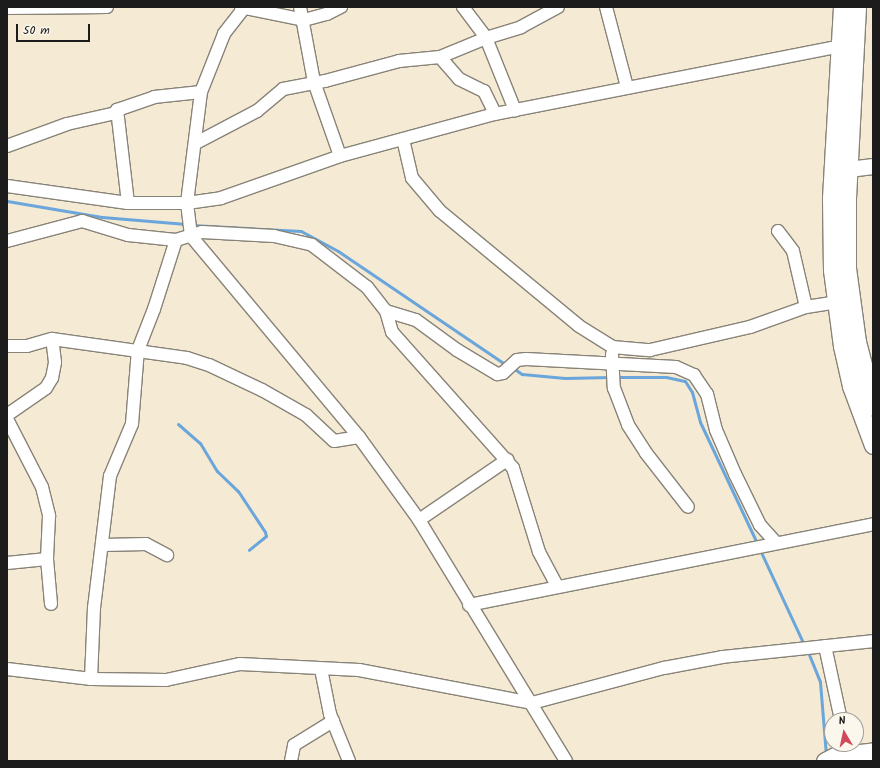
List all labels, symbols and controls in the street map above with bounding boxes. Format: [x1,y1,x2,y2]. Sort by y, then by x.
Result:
scale bar [18,16,92,42]
text: 50 m [23,21,50,40]
north arrow [824,712,864,752]
text: N [837,712,847,731]

